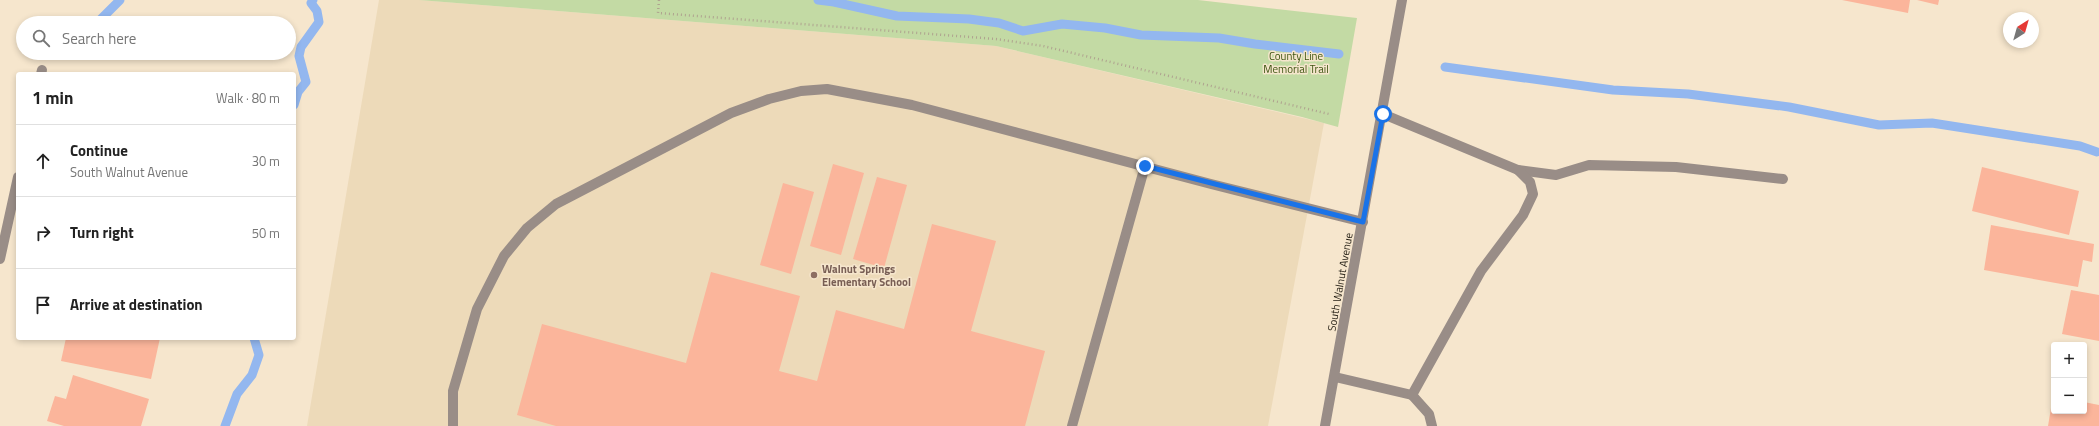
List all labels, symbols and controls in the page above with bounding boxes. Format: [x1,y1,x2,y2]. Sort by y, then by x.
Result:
north arrow [2003,12,2039,48]
search box [16,16,296,60]
icon: search [30,27,52,49]
text: Search here [62,27,136,50]
park label: County Line Memorial Trail [1263,48,1329,77]
text: 1 min [32,85,73,111]
text: Walk · 80 m [216,88,280,108]
route start [1374,105,1392,123]
text: Continue [70,139,128,162]
icon: ahead [32,150,54,172]
text: 30 m [252,151,280,171]
route end [1136,157,1154,175]
text: South Walnut Avenue [70,162,188,182]
text: Turn right [70,221,134,244]
icon: right [32,222,54,244]
text: 50 m [252,223,280,243]
street label: South Walnut Avenue [1323,231,1357,333]
place label: Walnut Springs Elementary School [822,261,911,290]
marker: Walnut Springs Elementary School [809,270,819,280]
text: Arrive at destination [70,293,203,316]
icon: arrive [32,294,54,316]
map controls [2051,342,2087,414]
button: + [2051,342,2087,378]
button: − [2051,378,2087,414]

